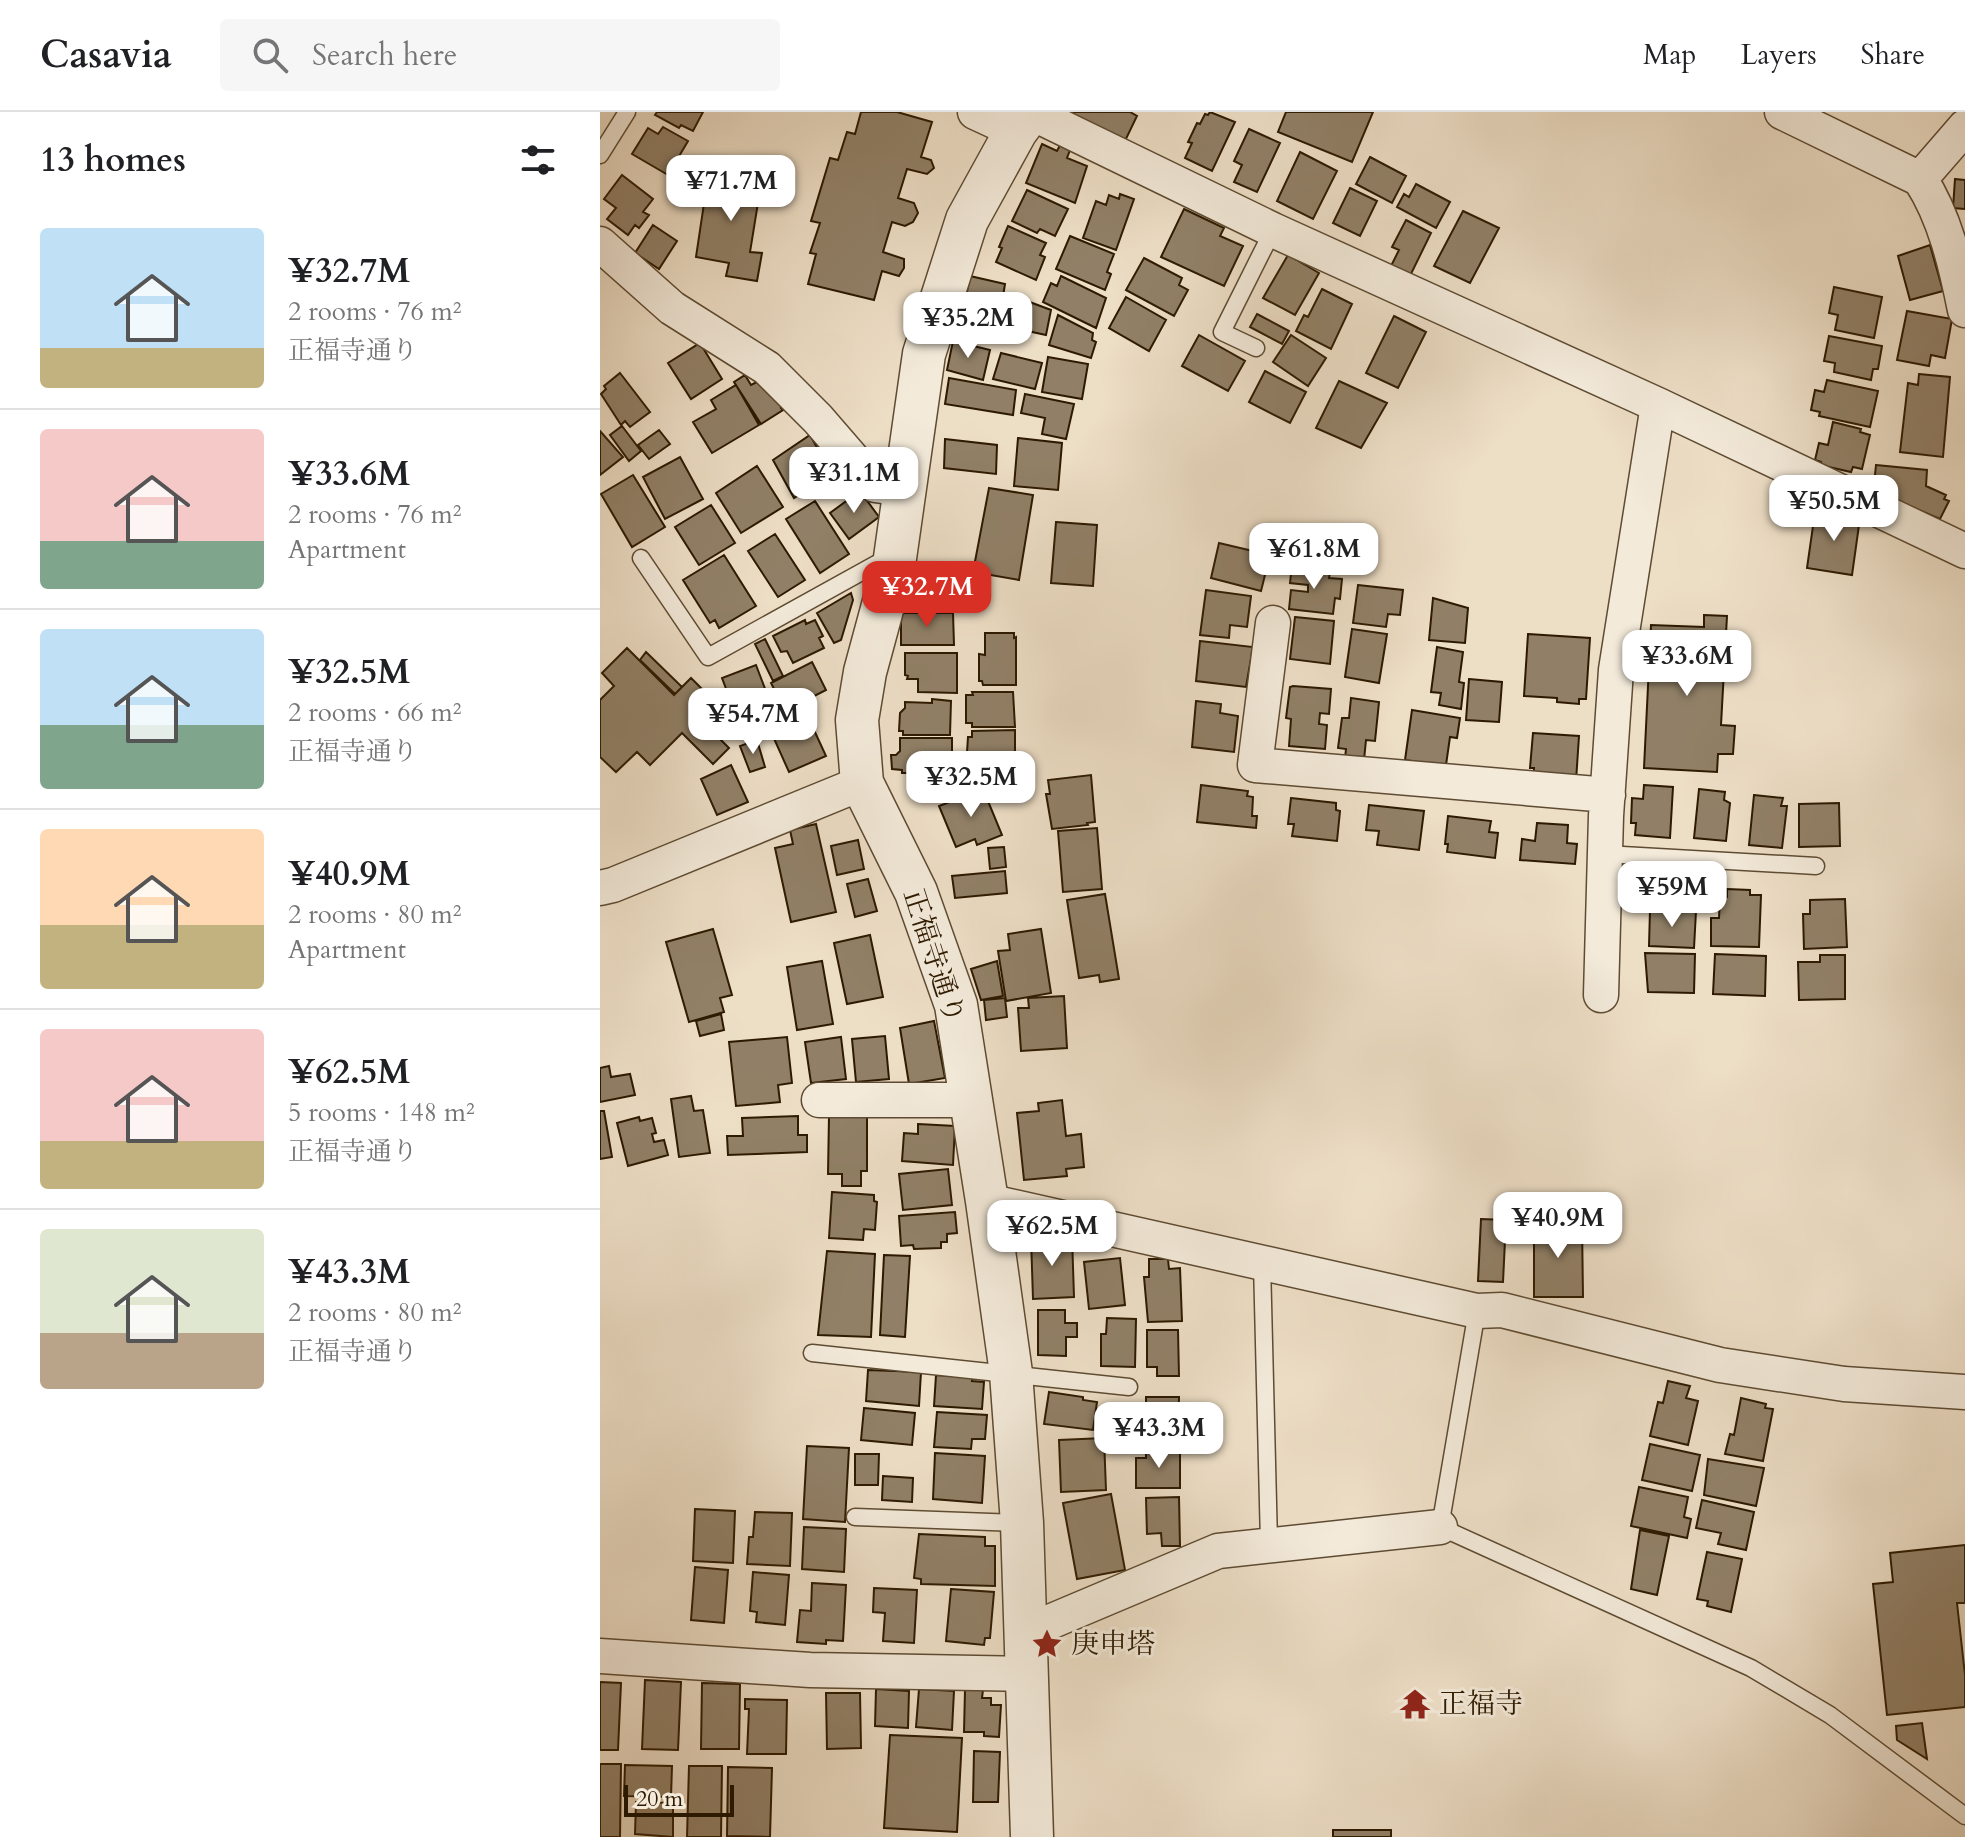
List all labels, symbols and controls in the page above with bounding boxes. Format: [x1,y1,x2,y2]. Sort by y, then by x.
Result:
search box [220,19,780,91]
text: Casavia [40,29,172,81]
icon: search [248,33,292,77]
text: Search here [312,35,457,76]
text: Map [1643,36,1696,74]
text: Layers [1740,36,1817,74]
text: Share [1861,36,1925,74]
text: 13 homes [40,137,186,183]
icon: filters [516,138,560,182]
pin: ¥71.7M [666,155,796,223]
text: ¥71.7M [684,163,778,198]
text: ¥32.7M [288,248,410,294]
icon: home [104,260,200,356]
pin: ¥35.2M [903,292,1033,360]
text: 2 rooms · 76 m² [288,294,461,329]
text: ¥35.2M [921,300,1015,335]
text: 正福寺通り [288,333,418,368]
pin: ¥31.1M [789,447,919,515]
text: ¥33.6M [288,451,410,497]
text: ¥31.1M [807,455,901,490]
icon: home [104,461,200,557]
pin: ¥50.5M [1769,475,1899,543]
text: ¥50.5M [1787,483,1881,518]
text: 2 rooms · 76 m² [288,497,461,532]
pin: ¥61.8M [1249,523,1379,591]
text: ¥61.8M [1267,531,1361,566]
text: Apartment [288,532,406,567]
pin: ¥32.7M [862,561,992,629]
text: ¥32.7M [880,569,974,604]
pin: ¥33.6M [1622,630,1752,698]
text: ¥33.6M [1640,638,1734,673]
text: ¥32.5M [288,649,410,695]
icon: home [104,661,200,757]
pin: ¥54.7M [688,688,818,756]
text: 2 rooms · 66 m² [288,695,461,730]
text: ¥54.7M [706,696,800,731]
text: 正福寺通り [288,734,418,769]
pin: ¥32.5M [906,751,1036,819]
text: ¥32.5M [924,759,1018,794]
text: ¥40.9M [288,851,410,897]
icon: home [104,861,200,957]
pin: ¥59M [1625,861,1719,929]
text: ¥59M [1636,869,1708,904]
street label: 正福寺通り [894,884,974,1028]
text: 2 rooms · 80 m² [288,897,461,932]
text: Apartment [288,932,406,967]
text: ¥62.5M [288,1049,410,1095]
icon: home [104,1061,200,1157]
text: 5 rooms · 148 m² [288,1095,475,1130]
text: 正福寺通り [288,1134,418,1169]
pin: ¥40.9M [1493,1192,1623,1260]
pin: ¥62.5M [987,1200,1117,1268]
text: ¥40.9M [1511,1200,1605,1235]
text: ¥62.5M [1005,1208,1099,1243]
text: ¥43.3M [288,1249,410,1295]
icon: home [104,1261,200,1357]
text: 2 rooms · 80 m² [288,1295,461,1330]
text: 正福寺通り [288,1334,418,1369]
pin: ¥43.3M [1094,1402,1224,1470]
text: ¥43.3M [1112,1410,1206,1445]
place label: 庚申塔 [1071,1625,1155,1663]
place icon: 庚申塔 [1030,1627,1064,1661]
place label: 正福寺 [1439,1685,1523,1723]
temple icon: 正福寺 [1398,1687,1432,1721]
scale bar [624,1781,734,1817]
text: 20 m [636,1784,683,1814]

